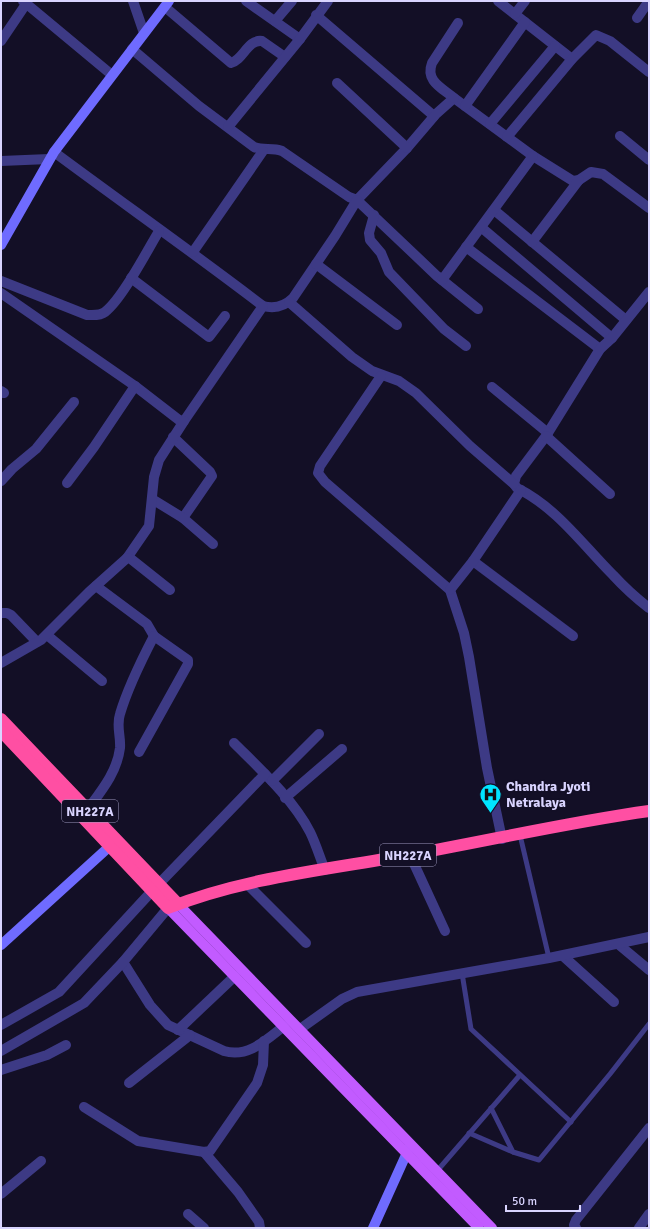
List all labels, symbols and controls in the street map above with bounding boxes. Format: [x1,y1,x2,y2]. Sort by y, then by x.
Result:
place label: Chandra Jyoti Netralaya [506,778,590,811]
hospital icon: Chandra Jyoti Netralaya [477,781,503,814]
road number: NH227A [62,800,118,822]
road number: NH227A [380,844,436,866]
scale bar [506,1187,580,1213]
text: 50 m [512,1194,537,1209]

